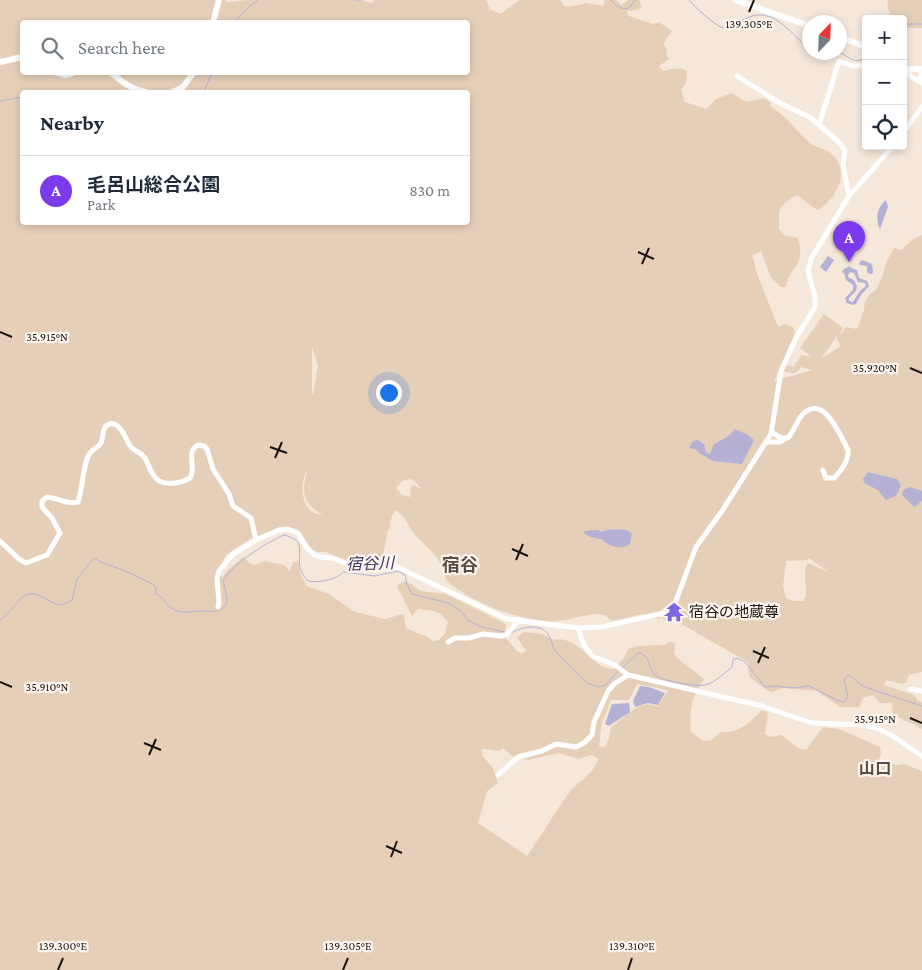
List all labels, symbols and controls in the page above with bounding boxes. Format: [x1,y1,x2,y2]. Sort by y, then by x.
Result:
north arrow [802,15,847,60]
map controls [862,15,907,150]
button: + [862,15,907,60]
text: 139.305°E [726,17,773,31]
search box [20,20,470,75]
icon: search [38,34,66,62]
text: Search here [78,37,165,58]
button: − [862,60,907,105]
button: locate [862,105,907,150]
text: Nearby [40,111,104,135]
text: 毛呂山総合公園 [87,174,220,195]
text: A [51,182,61,199]
text: 830 m [409,182,450,199]
text: Park [87,196,115,213]
pin: A [833,221,865,262]
text: 35.915°N [26,330,68,344]
text: 35.920°N [853,361,897,375]
your location [376,380,402,406]
water label: 宿谷川 [346,554,396,573]
district label: 宿谷 [442,555,478,575]
temple icon: 宿谷の地蔵尊 [663,601,685,623]
place label: 宿谷の地蔵尊 [689,604,779,620]
text: 35.910°N [26,680,69,694]
text: 35.915°N [854,712,896,726]
district label: 山口 [859,760,891,777]
text: 139.300°E [39,939,88,953]
text: 139.305°E [325,939,372,953]
text: 139.310°E [609,939,655,953]

